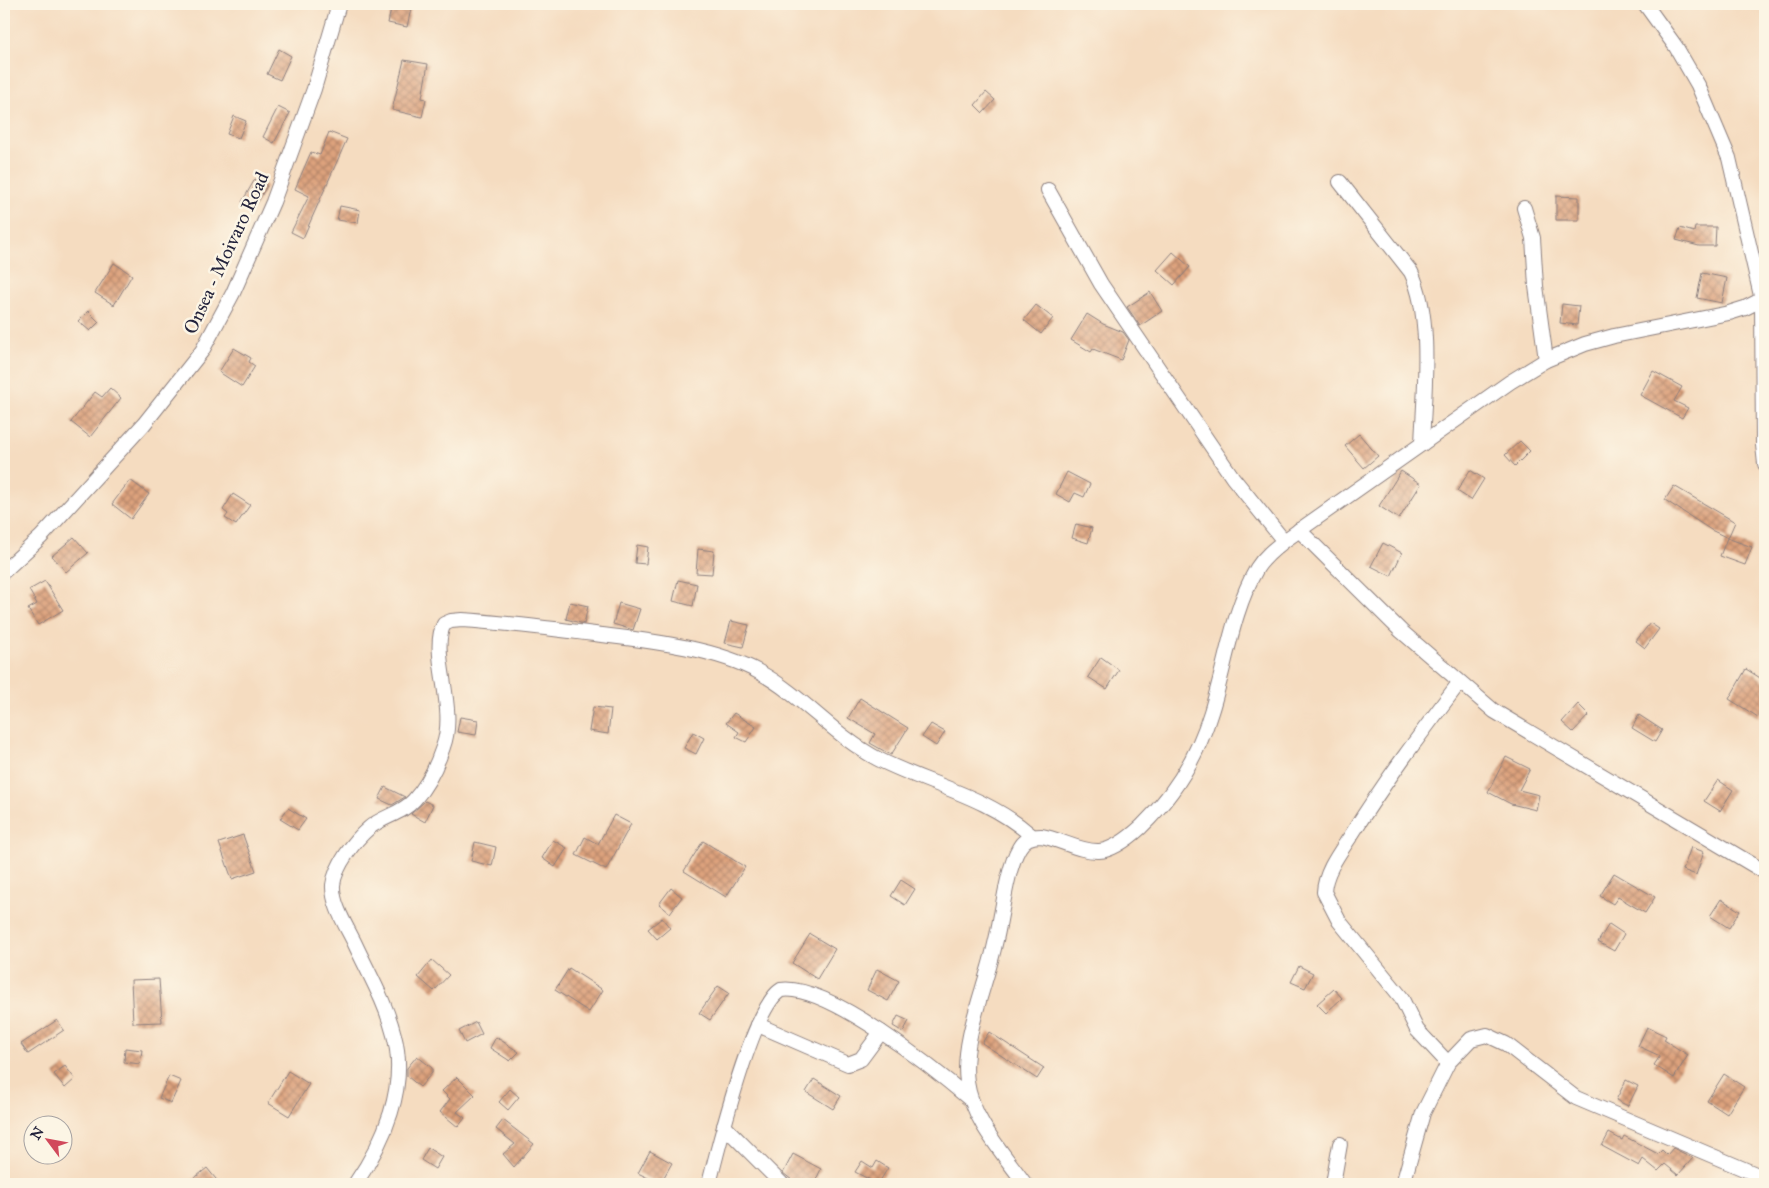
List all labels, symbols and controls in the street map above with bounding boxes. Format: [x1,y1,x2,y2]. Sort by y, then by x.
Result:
street label: Onsea - Moivaro Road [178,168,274,338]
north arrow [22,1116,72,1166]
text: N [27,1124,48,1143]

